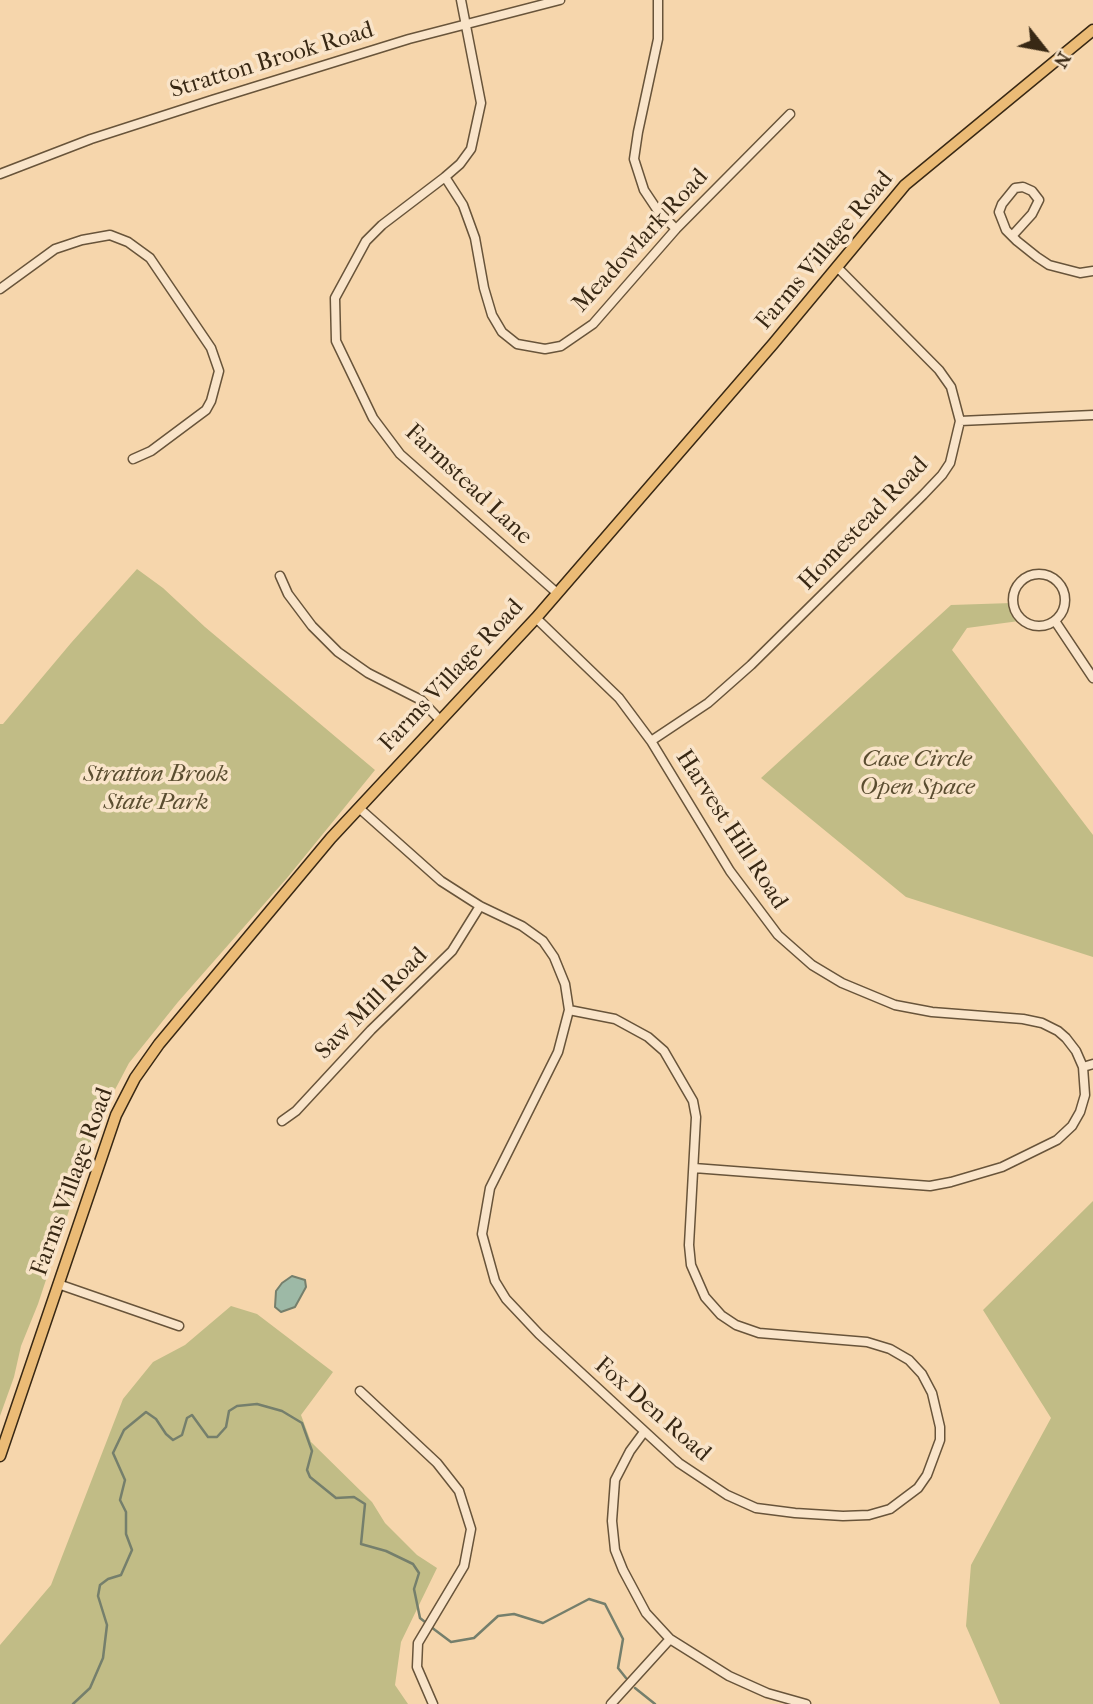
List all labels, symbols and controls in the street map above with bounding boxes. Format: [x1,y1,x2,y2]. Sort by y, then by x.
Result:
north arrow [1009,14,1079,84]
street label: Stratton Brook Road [167,16,377,106]
text: N [1049,48,1075,72]
street label: Meadowlark Road [567,163,715,319]
street label: Farms Village Road [750,166,900,336]
street label: Farmstead Lane [398,419,538,551]
street label: Homestead Road [793,451,935,597]
street label: Farms Village Road [374,594,530,758]
street label: Harvest Hill Road [669,745,793,915]
park label: Case Circle Open Space [859,746,975,802]
park label: Stratton Brook State Park [83,761,229,817]
street label: Saw Mill Road [310,942,434,1066]
street label: Farms Village Road [26,1084,120,1280]
street label: Fox Den Road [588,1352,716,1468]

